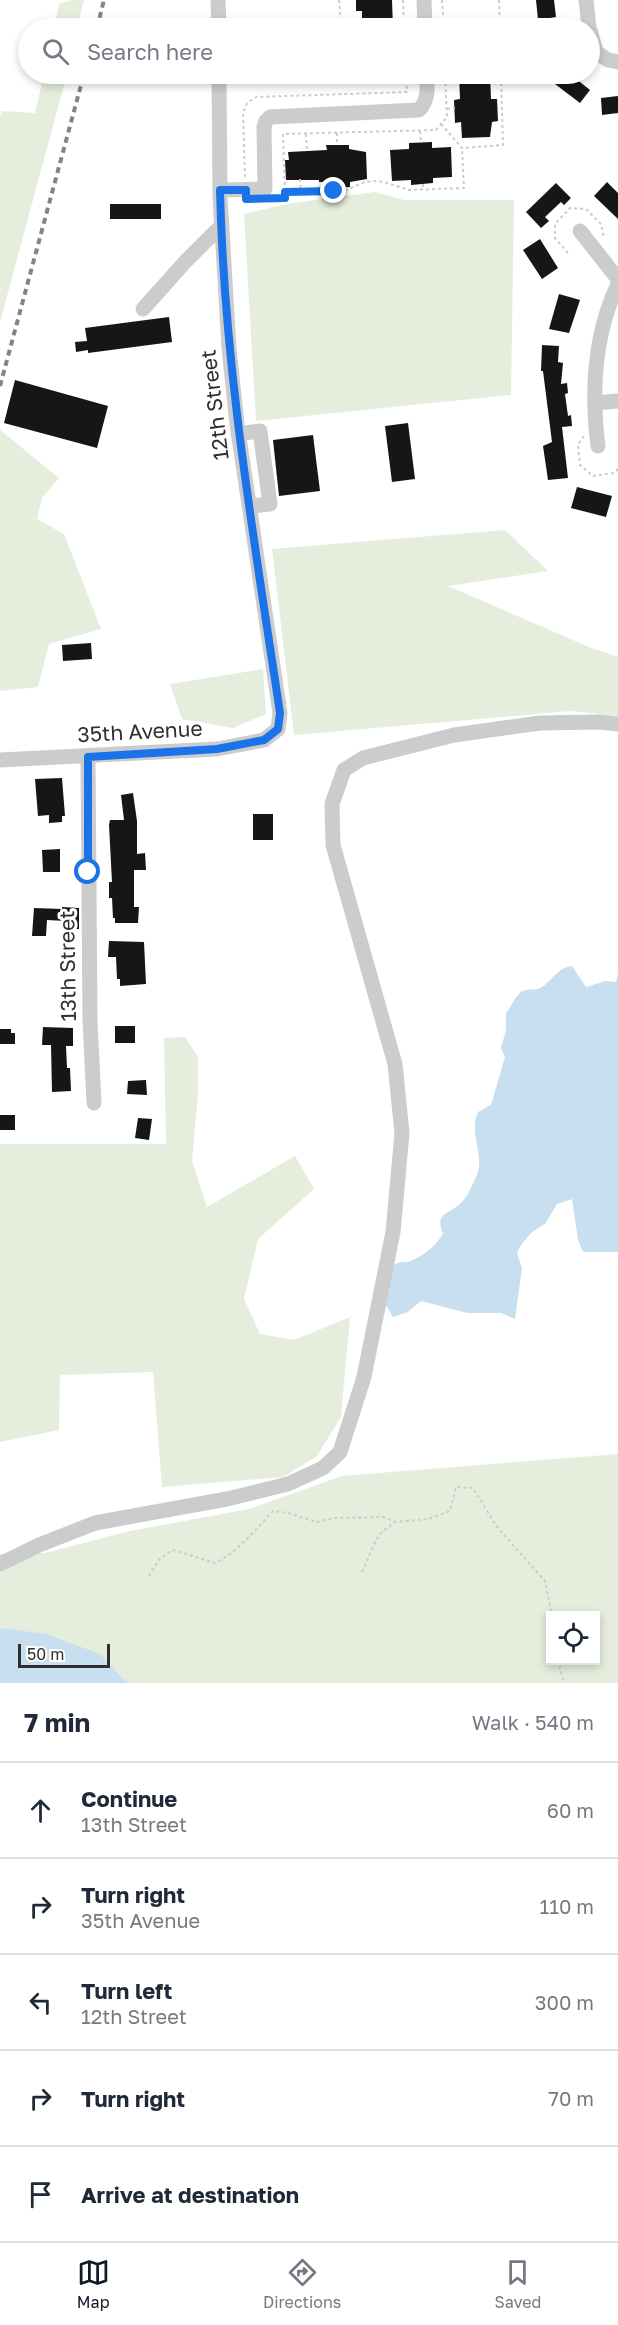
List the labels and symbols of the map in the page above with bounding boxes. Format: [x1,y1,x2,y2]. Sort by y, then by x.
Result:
route end [320,177,346,203]
street label: 12th Street [194,348,234,462]
street label: 35th Avenue [77,715,203,747]
route start [74,858,100,884]
street label: 13th Street [53,910,81,1022]
scale bar [18,1641,110,1668]

